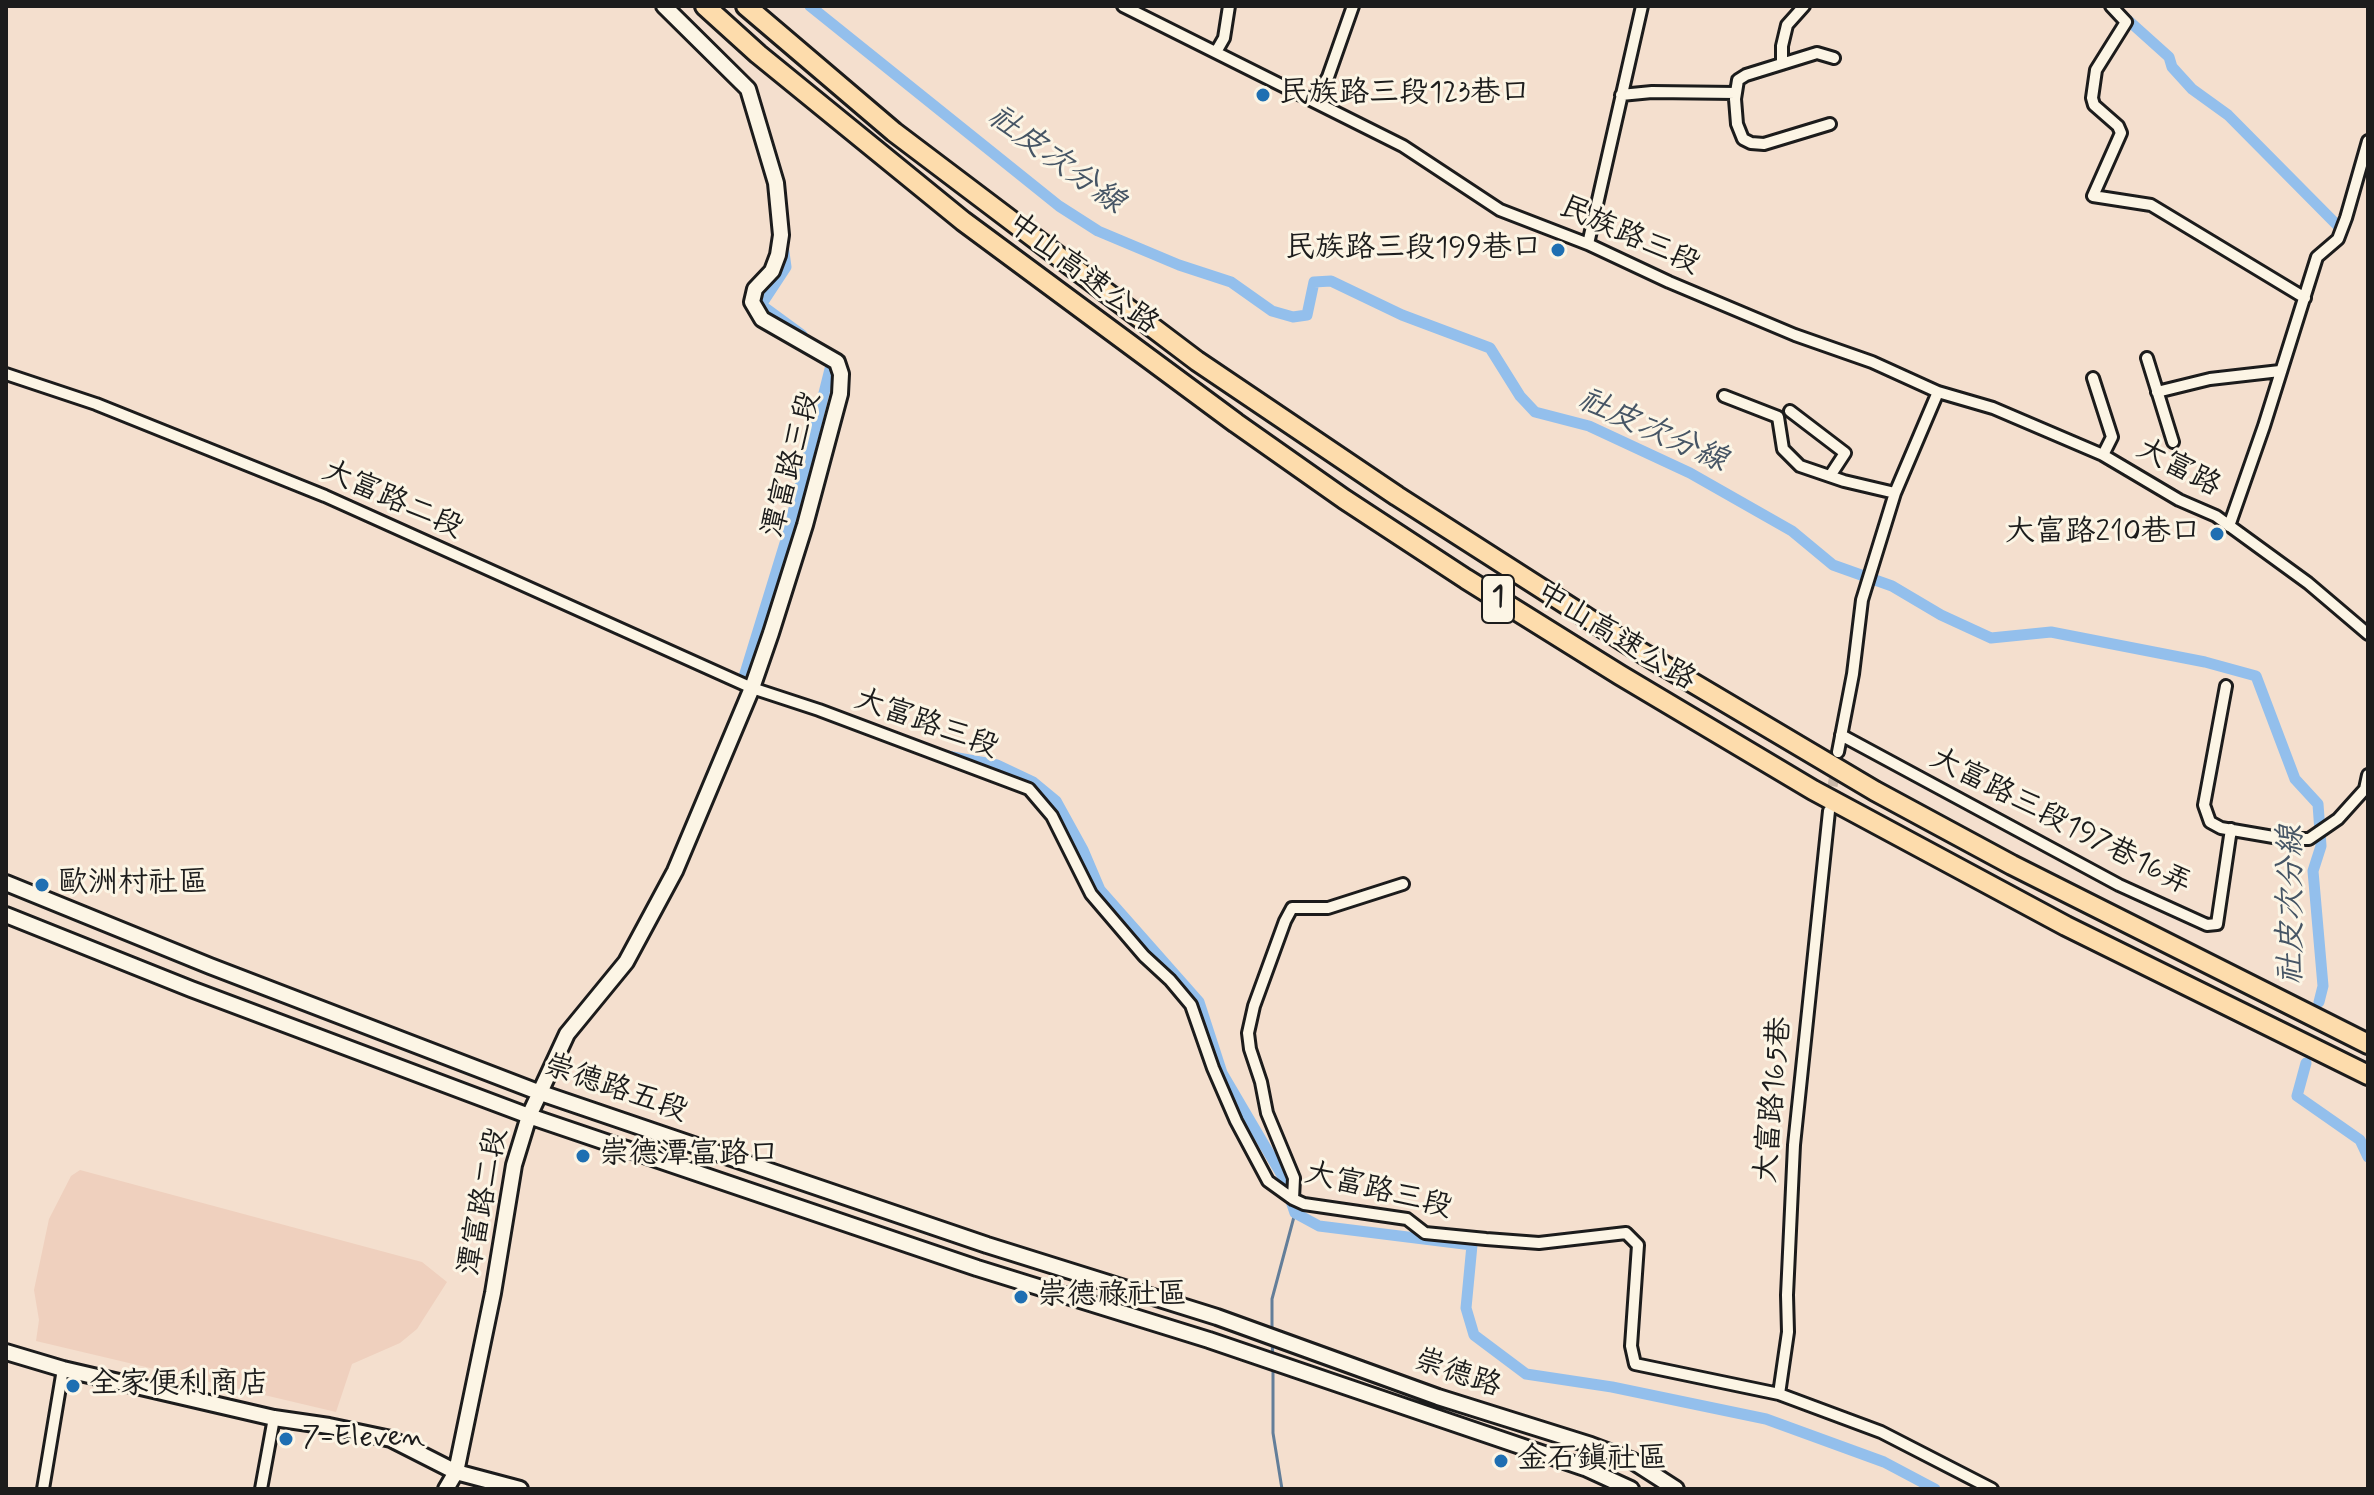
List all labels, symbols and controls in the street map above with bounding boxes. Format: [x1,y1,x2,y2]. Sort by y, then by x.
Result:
place label: 民族路三段123巷口 [1279,77,1530,113]
marker: 民族路三段123巷口 [1254,86,1272,104]
water label: 社皮次分線 [979,98,1131,224]
street label: 民族路三段 [1553,190,1705,284]
street label: 中山高速公路 [999,206,1165,344]
place label: 民族路三段199巷口 [1285,232,1542,268]
marker: 民族路三段199巷口 [1549,241,1567,259]
water label: 社皮次分線 [1571,382,1733,482]
street label: 潭富路三段 [756,388,830,542]
street label: 大富路 [2130,432,2226,506]
street label: 大富路二段 [316,454,468,548]
place label: 大富路210巷口 [2005,516,2201,552]
marker: 大富路210巷口 [2208,525,2226,543]
road number: 1 [1482,575,1514,623]
street label: 中山高速公路 [1529,576,1701,700]
street label: 大富路三段 [849,682,1003,768]
street label: 大富路三段197巷16弄 [1924,742,2196,904]
water label: 社皮次分線 [2274,825,2312,985]
place label: 歐洲村社區 [58,867,208,903]
marker: 歐洲村社區 [33,876,51,894]
street label: 大富路165巷 [1750,1015,1800,1185]
street label: 崇德路五段 [538,1049,692,1131]
street label: 潭富路二段 [453,1125,517,1279]
place label: 崇德潭富路口 [599,1138,779,1174]
marker: 崇德潭富路口 [574,1147,592,1165]
street label: 大富路三段 [1301,1156,1455,1228]
place label: 崇德祿社區 [1037,1279,1187,1315]
marker: 崇德祿社區 [1012,1288,1030,1306]
street label: 崇德路 [1409,1343,1505,1407]
place label: 全家便利商店 [89,1368,269,1404]
marker: 全家便利商店 [64,1377,82,1395]
place label: 7-Eleven [302,1421,425,1457]
marker: 7-Eleven [277,1430,295,1448]
place label: 金石鎮社區 [1517,1443,1667,1479]
marker: 金石鎮社區 [1492,1452,1510,1470]

